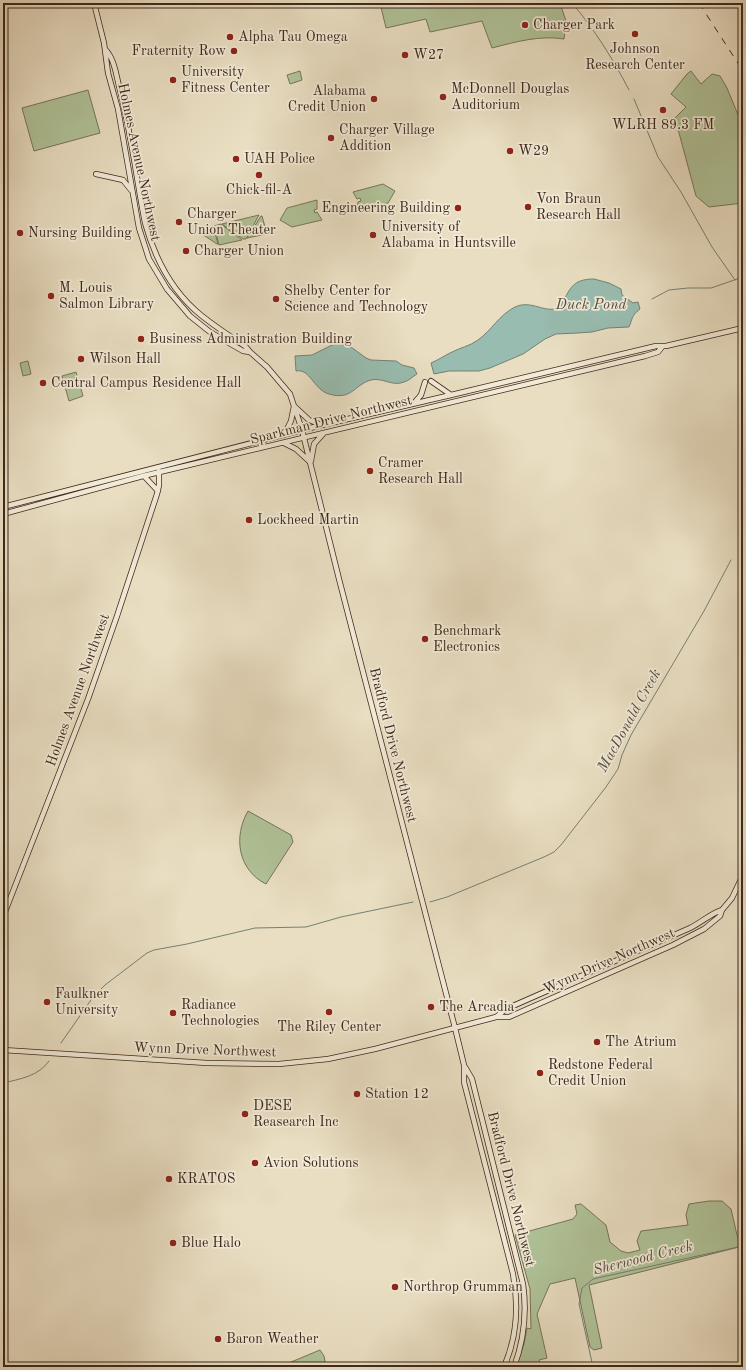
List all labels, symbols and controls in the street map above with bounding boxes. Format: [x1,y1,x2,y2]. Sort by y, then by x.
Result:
place label: Charger Park [533,18,615,32]
marker: Charger Park [520,20,530,30]
marker: Johnson Research Center [630,29,640,39]
place label: Alpha Tau Omega [238,30,348,44]
marker: Alpha Tau Omega [225,32,235,42]
place label: Johnson Research Center [585,42,685,72]
place label: Fraternity Row [132,44,226,58]
marker: Fraternity Row [229,46,239,56]
place label: W27 [413,48,444,62]
marker: W27 [400,50,410,60]
place label: University Fitness Center [181,65,270,95]
marker: University Fitness Center [168,75,178,85]
street label: Holmes Avenue Northwest [115,82,163,242]
place label: McDonnell Douglas Auditorium [451,82,569,112]
place label: Alabama Credit Union [288,84,366,114]
marker: McDonnell Douglas Auditorium [438,92,448,102]
marker: Alabama Credit Union [369,94,379,104]
marker: WLRH 89.3 FM [658,105,668,115]
place label: WLRH 89.3 FM [612,118,715,132]
place label: Charger Village Addition [339,123,435,153]
marker: Charger Village Addition [326,133,336,143]
place label: W29 [518,144,549,158]
marker: W29 [505,146,515,156]
place label: UAH Police [244,152,315,166]
marker: UAH Police [231,154,241,164]
marker: Chick-fil-A [254,170,264,180]
place label: Chick-fil-A [226,183,293,197]
place label: Von Braun Research Hall [536,192,621,222]
place label: Engineering Building [322,201,450,215]
marker: Von Braun Research Hall [523,202,533,212]
marker: Engineering Building [453,203,463,213]
place label: Charger Union Theater [187,207,276,237]
marker: Charger Union Theater [174,217,184,227]
place label: University of Alabama in Huntsville [381,220,516,250]
place label: Nursing Building [28,226,132,240]
marker: Nursing Building [15,228,25,238]
marker: University of Alabama in Huntsville [368,230,378,240]
place label: Charger Union [194,244,285,258]
marker: Charger Union [181,246,191,256]
place label: M. Louis Salmon Library [59,281,155,311]
place label: Shelby Center for Science and Technology [284,284,429,314]
marker: M. Louis Salmon Library [46,291,56,301]
marker: Shelby Center for Science and Technology [271,294,281,304]
water label: Duck Pond [554,298,628,313]
place label: Business Administration Building [149,332,352,346]
marker: Business Administration Building [136,334,146,344]
place label: Wilson Hall [89,352,161,366]
marker: Wilson Hall [76,354,86,364]
place label: Central Campus Residence Hall [51,376,242,390]
marker: Central Campus Residence Hall [38,378,48,388]
street label: Sparkman Drive Northwest [249,393,414,447]
place label: Cramer Research Hall [378,456,463,486]
marker: Cramer Research Hall [365,466,375,476]
place label: Lockheed Martin [257,513,359,527]
marker: Lockheed Martin [244,515,254,525]
street label: Holmes Avenue Northwest [44,612,112,768]
place label: Benchmark Electronics [433,624,501,654]
marker: Benchmark Electronics [420,634,430,644]
street label: Bradford Drive Northwest [367,666,419,824]
water label: MacDonald Creek [595,667,665,776]
street label: Wynn Drive Northwest [541,926,677,996]
place label: Faulkner University [55,987,119,1017]
marker: Faulkner University [42,997,52,1007]
place label: Radiance Technologies [181,998,259,1028]
place label: The Arcadia [439,1000,515,1014]
marker: The Arcadia [426,1002,436,1012]
marker: The Riley Center [324,1007,334,1017]
marker: Radiance Technologies [168,1008,178,1018]
place label: The Riley Center [277,1020,381,1034]
place label: The Atrium [605,1035,677,1049]
marker: The Atrium [592,1037,602,1047]
street label: Wynn Drive Northwest [134,1041,277,1059]
place label: Redstone Federal Credit Union [548,1058,653,1088]
marker: Redstone Federal Credit Union [535,1068,545,1078]
place label: Station 12 [365,1087,429,1101]
marker: Station 12 [352,1089,362,1099]
place label: DESE Reasearch Inc [253,1099,338,1129]
marker: DESE Reasearch Inc [240,1109,250,1119]
street label: Bradford Drive Northwest [485,1110,537,1268]
place label: Avion Solutions [263,1156,359,1170]
marker: Avion Solutions [250,1158,260,1168]
place label: KRATOS [177,1172,236,1186]
marker: KRATOS [164,1174,174,1184]
place label: Blue Halo [181,1236,241,1250]
marker: Blue Halo [168,1238,178,1248]
water label: Sherwood Creek [591,1239,695,1279]
place label: Northrop Grumman [403,1280,523,1294]
marker: Northrop Grumman [390,1282,400,1292]
place label: Baron Weather [226,1332,319,1346]
marker: Baron Weather [213,1334,223,1344]

